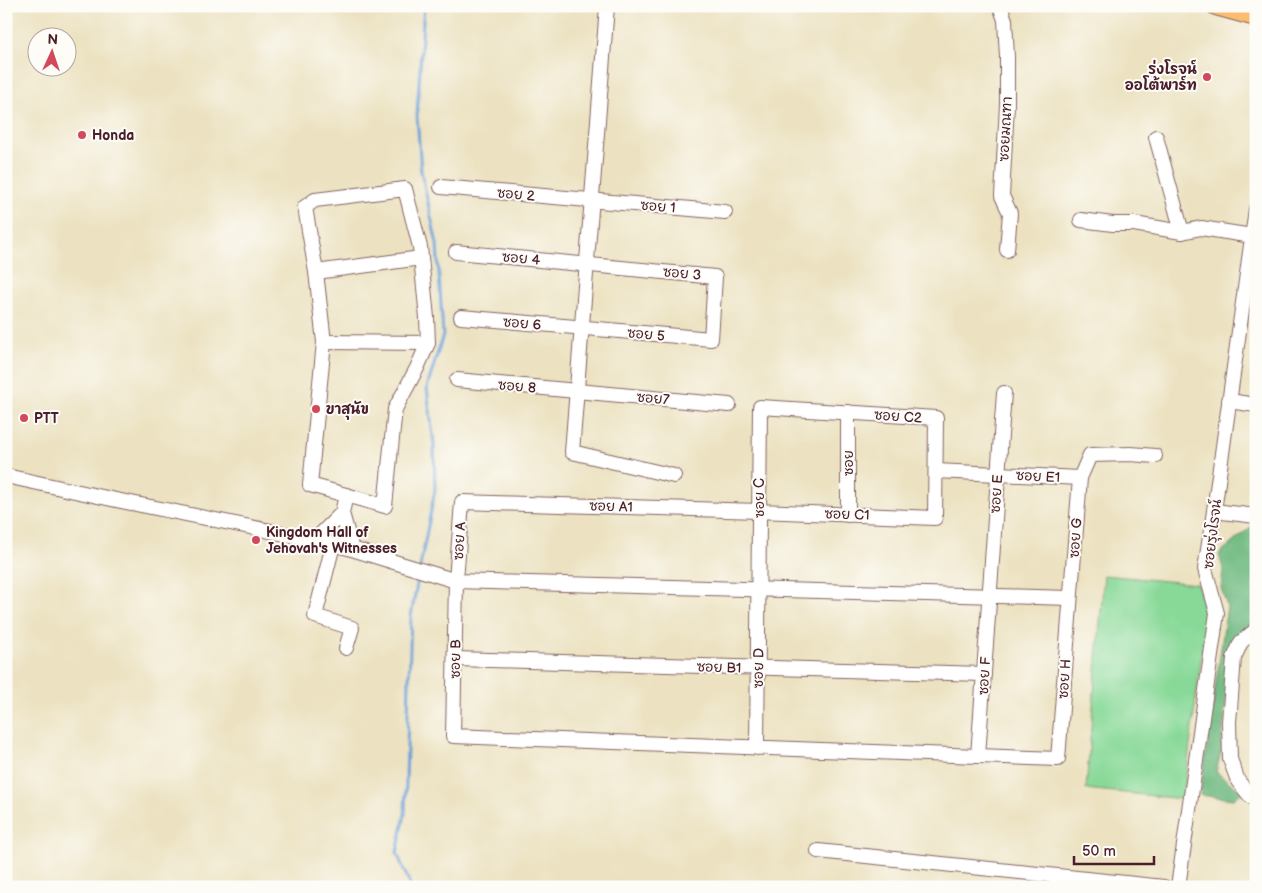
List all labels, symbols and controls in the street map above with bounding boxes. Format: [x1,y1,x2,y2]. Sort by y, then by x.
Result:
north arrow [28,28,78,78]
text: N [47,31,58,48]
place label: รุ่งโรจน์ ออโต้พาร์ท [1125,59,1197,94]
marker: รุ่งโรจน์ ออโต้พาร์ท [1201,71,1213,83]
street label: ซอยมณฑา [995,96,1016,162]
place label: Honda [92,127,134,144]
marker: Honda [76,129,88,141]
street label: ซอย 2 [496,184,536,205]
street label: ซอย 1 [640,196,676,217]
street label: ซอย 4 [501,248,541,269]
street label: ซอย 3 [662,263,702,284]
street label: ซอย 6 [502,313,542,334]
street label: ซอย 5 [626,324,666,345]
street label: ซอย 8 [497,376,537,397]
street label: ซอย7 [636,389,670,408]
place label: ขาสุนัข [326,400,369,420]
marker: ขาสุนัข [310,403,322,415]
street label: ซอย C2 [873,406,923,427]
place label: PTT [34,410,59,427]
marker: PTT [18,412,30,424]
street label: ซอย [840,450,857,476]
street label: ซอย E1 [1015,467,1061,486]
street label: ซอย E [987,474,1006,514]
street label: ซอย C [751,478,768,518]
street label: ซอย A1 [589,497,633,516]
street label: ซอยรุ่งโรจน์ [1199,497,1226,570]
street label: ซอย C1 [824,505,870,524]
street label: ซอย G [1066,517,1085,559]
street label: ซอย A [450,521,469,561]
place label: Kingdom Hall of Jehovah's Witnesses [266,524,397,557]
marker: Kingdom Hall of Jehovah's Witnesses [250,534,262,546]
street label: ซอย B [447,639,464,679]
street label: ซอย D [750,648,767,688]
street label: ซอย F [975,656,994,696]
street label: ซอย B1 [696,658,742,677]
street label: ซอย H [1055,658,1074,700]
scale bar [1074,833,1154,865]
text: 50 m [1082,842,1116,861]

